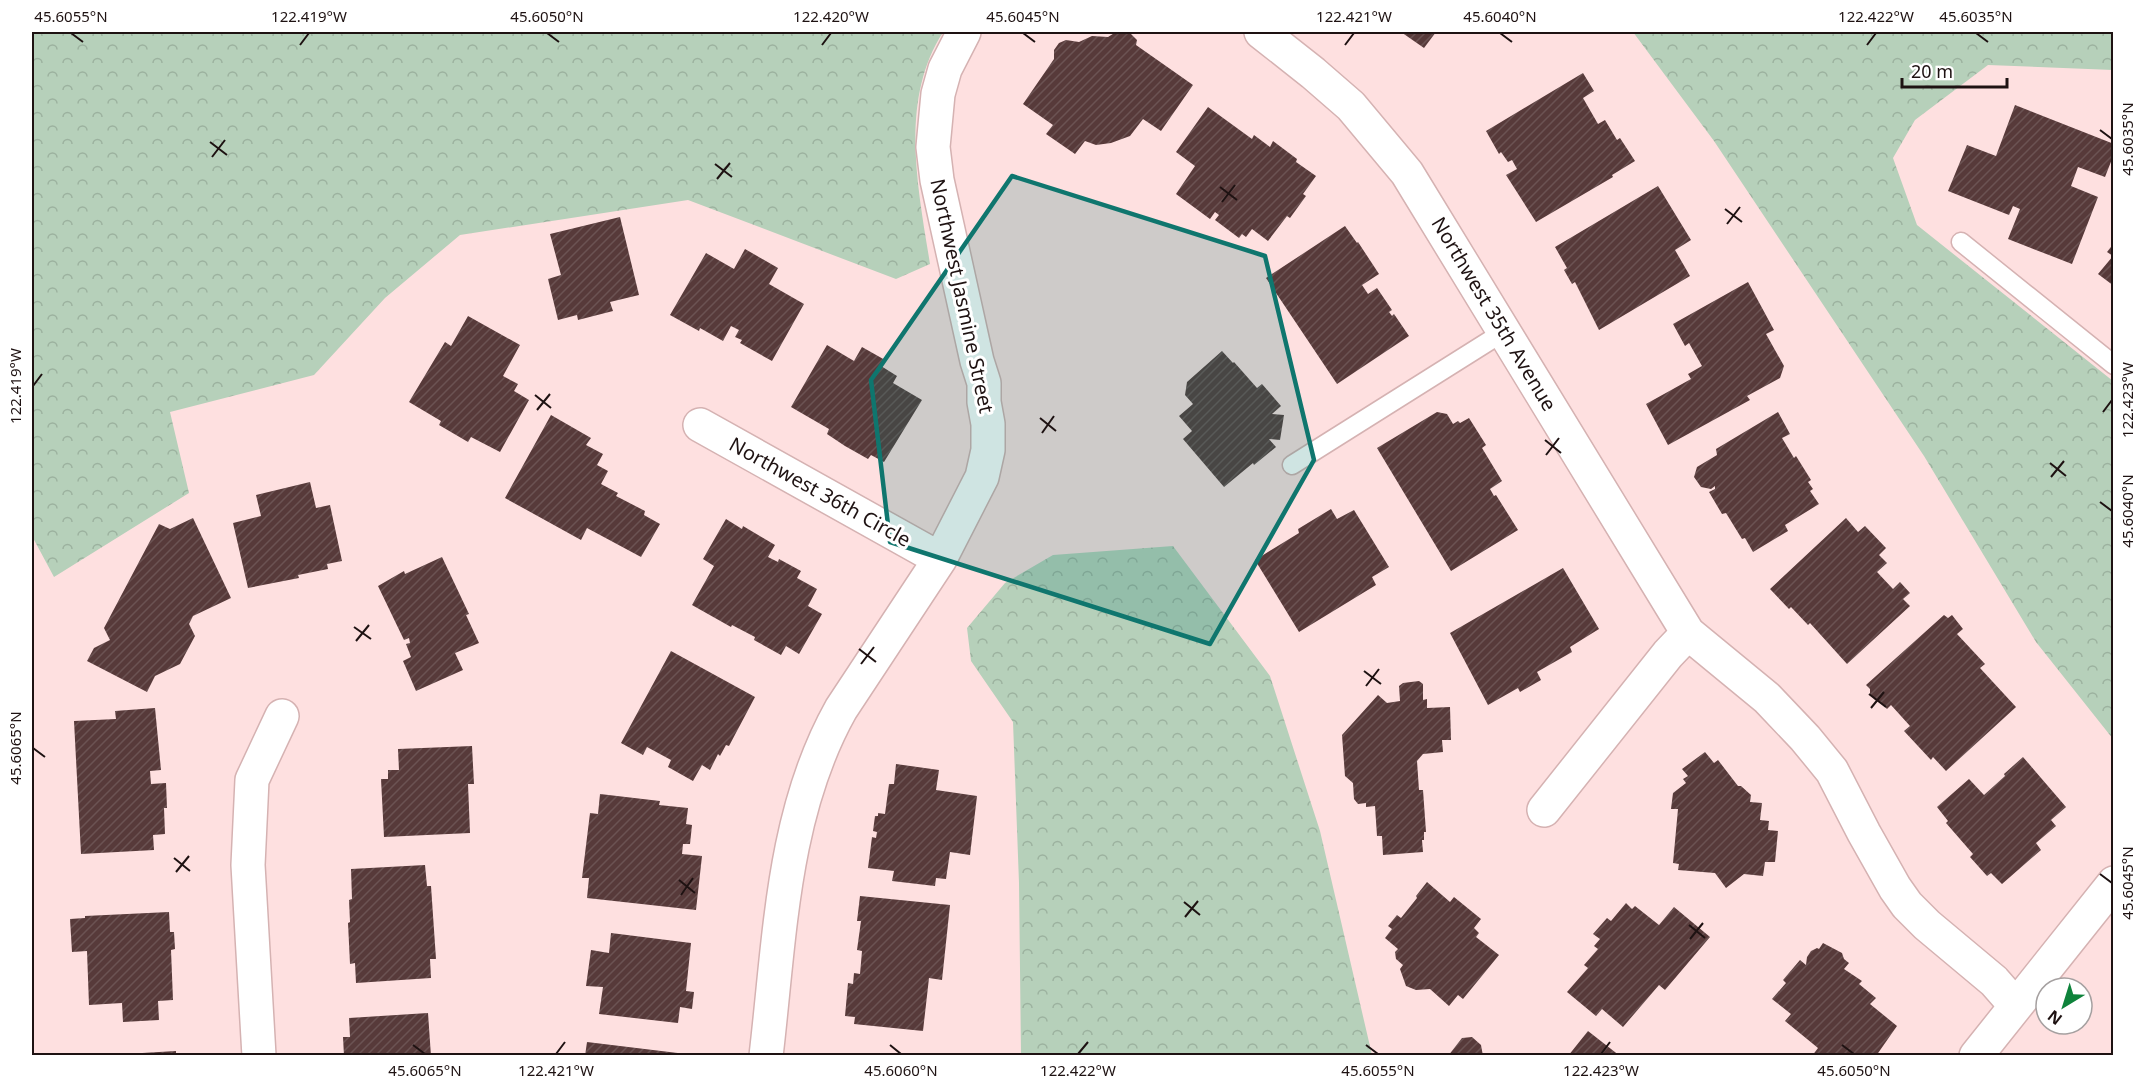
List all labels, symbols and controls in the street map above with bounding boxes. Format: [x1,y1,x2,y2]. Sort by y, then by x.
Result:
text: 45.6055°N [34,6,108,26]
text: 122.419°W [271,6,347,26]
text: 45.6050°N [510,6,584,26]
text: 122.420°W [793,6,869,26]
text: 45.6045°N [986,6,1060,26]
text: 122.421°W [1316,6,1392,26]
text: 45.6040°N [1463,6,1537,26]
text: 122.422°W [1838,6,1914,26]
text: 45.6035°N [1939,6,2013,26]
scale bar [1902,51,2007,89]
text: 20 m [1911,59,1953,83]
text: 45.6035°N [2117,102,2137,176]
street label: Northwest Jasmine Street [924,176,1001,416]
street label: Northwest 35th Avenue [1426,212,1563,416]
text: 122.419°W [5,348,25,424]
text: 122.423°W [2117,362,2137,438]
street label: Northwest 36th Circle [725,430,916,553]
text: 45.6040°N [2117,474,2137,548]
text: 45.6065°N [5,711,25,785]
text: 45.6045°N [2117,846,2137,920]
north arrow [2034,976,2094,1036]
text: N [2043,1005,2067,1030]
text: 45.6065°N [388,1060,462,1080]
text: 122.421°W [518,1060,594,1080]
text: 45.6060°N [864,1060,938,1080]
text: 122.422°W [1040,1060,1116,1080]
text: 45.6055°N [1341,1060,1415,1080]
text: 122.423°W [1563,1060,1639,1080]
text: 45.6050°N [1817,1060,1891,1080]

